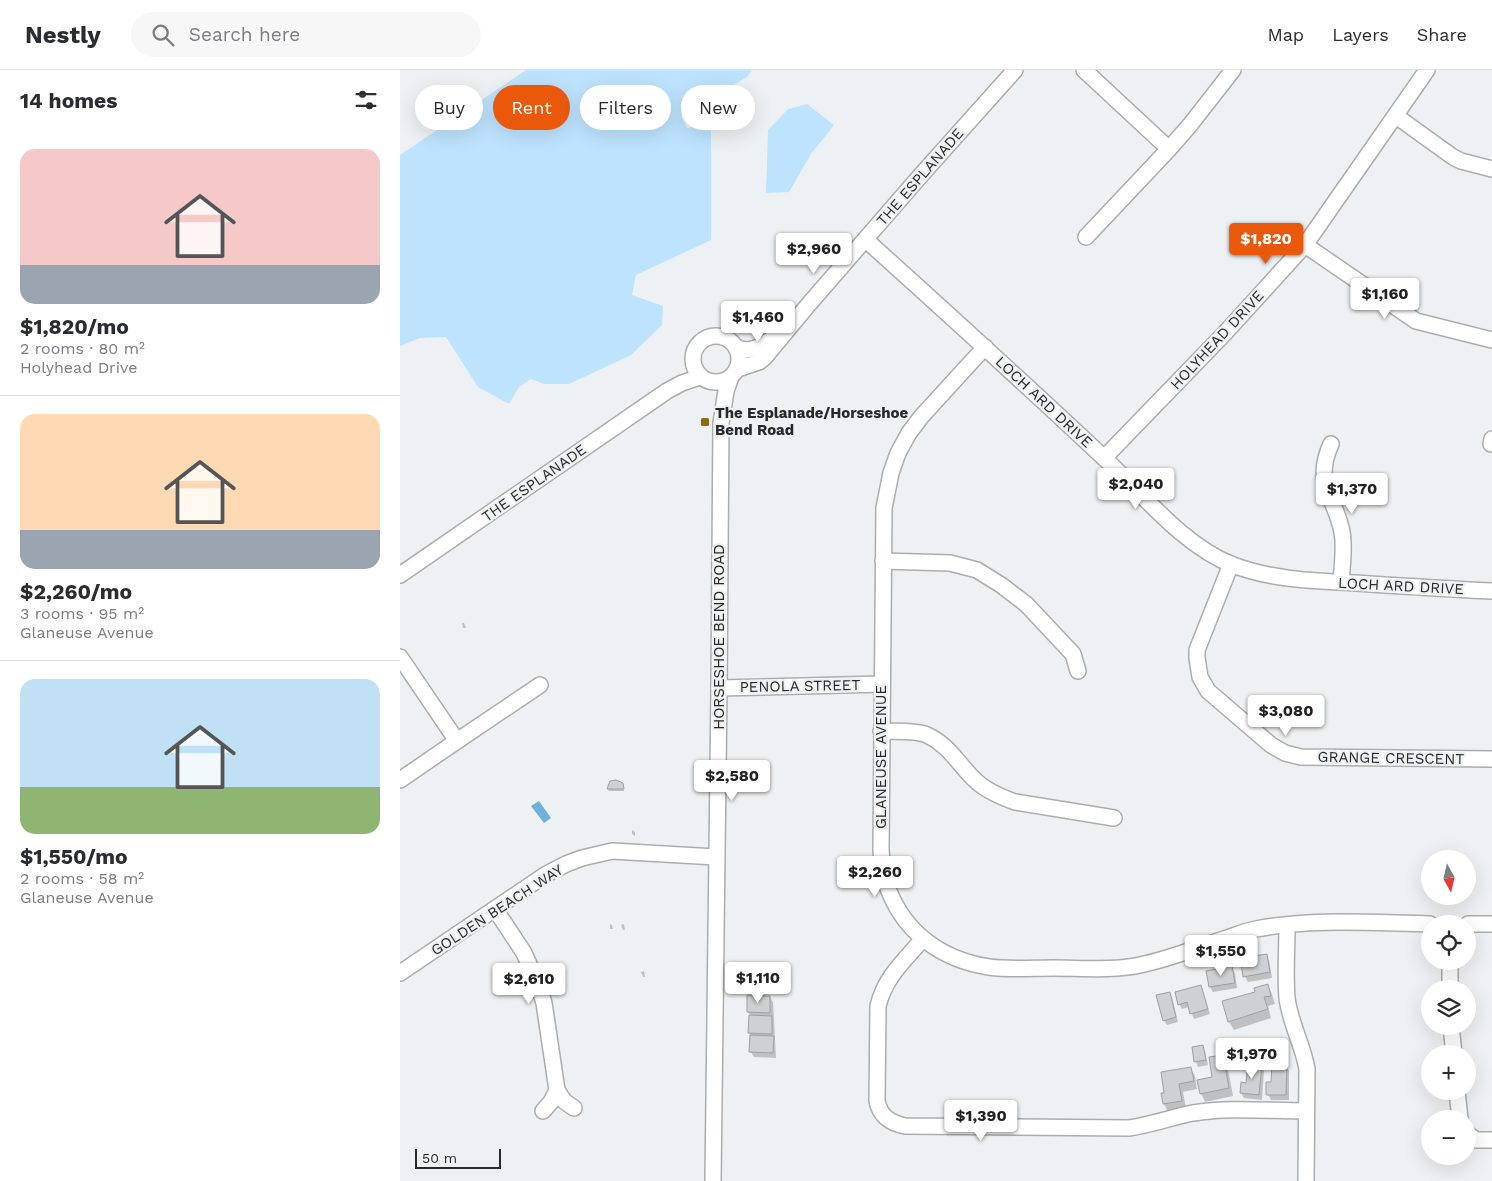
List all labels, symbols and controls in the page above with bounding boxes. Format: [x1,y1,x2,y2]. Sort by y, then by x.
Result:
search box [131,12,481,57]
text: Nestly [25,21,101,49]
icon: search [149,21,177,49]
text: Search here [189,23,300,46]
text: Map [1267,24,1304,45]
text: Layers [1332,24,1389,45]
text: Share [1417,24,1467,45]
chip: Buy [415,85,483,130]
chip: Rent [493,85,570,130]
chip: Filters [580,85,671,130]
chip: New [681,85,755,130]
icon: filters [352,86,380,114]
text: 14 homes [20,88,117,113]
street label: THE ESPLANADE [873,125,967,229]
icon: home [155,181,245,271]
pin: $1,820 [1225,222,1307,265]
text: $1,820 [1240,229,1292,248]
pin: $2,960 [773,232,855,275]
text: $2,960 [787,239,841,258]
pin: $1,160 [1344,278,1426,320]
text: $1,160 [1361,284,1409,303]
street label: HOLYHEAD DRIVE [1167,287,1267,393]
pin: $1,460 [717,300,799,343]
text: $1,460 [732,307,784,326]
text: $1,820/mo [20,314,129,339]
text: 2 rooms · 80 m² [20,339,145,358]
street label: LOCH ARD DRIVE [992,352,1096,452]
text: Holyhead Drive [20,358,137,377]
place label: The Esplanade/Horseshoe Bend Road [715,404,909,439]
marker: The Esplanade/Horseshoe Bend Road [699,416,711,428]
street label: THE ESPLANADE [478,440,590,526]
icon: home [155,447,245,537]
pin: $2,040 [1095,468,1177,510]
pin: $1,370 [1311,472,1393,515]
text: $2,040 [1108,474,1164,493]
text: $1,370 [1327,479,1377,498]
street label: HORSESHOE BEND ROAD [710,544,728,730]
street label: LOCH ARD DRIVE [1338,574,1464,598]
text: $2,260/mo [20,579,132,604]
text: 3 rooms · 95 m² [20,604,144,623]
text: Glaneuse Avenue [20,623,154,642]
street label: PENOLA STREET [739,676,861,696]
street label: GLANEUSE AVENUE [872,685,890,829]
pin: $3,080 [1245,694,1327,737]
text: $3,080 [1259,701,1313,720]
icon: home [155,712,245,802]
street label: GRANGE CRESCENT [1318,748,1464,768]
pin: $2,580 [691,760,773,802]
text: $2,580 [705,766,759,785]
text: $1,550/mo [20,844,128,869]
north arrow [1421,850,1476,905]
map controls [1421,850,1476,1165]
pin: $2,260 [834,856,916,898]
street label: GOLDEN BEACH WAY [428,860,567,959]
text: $2,260 [848,862,902,881]
text: 2 rooms · 58 m² [20,869,144,888]
text: Glaneuse Avenue [20,888,154,907]
button: locate [1421,915,1476,970]
pin: $1,550 [1180,934,1262,977]
text: $1,550 [1196,941,1246,960]
pin: $2,610 [488,962,570,1005]
pin: $1,110 [717,962,799,1004]
text: $1,110 [736,968,780,987]
text: $2,610 [503,969,555,988]
button: layers [1421,980,1476,1035]
pin: $1,970 [1211,1038,1293,1080]
text: $1,970 [1227,1044,1277,1063]
button: + [1421,1045,1476,1100]
pin: $1,390 [940,1100,1022,1142]
text: $1,390 [955,1106,1007,1125]
button: − [1421,1110,1476,1165]
scale bar [415,1146,501,1169]
text: 50 m [422,1150,457,1166]

